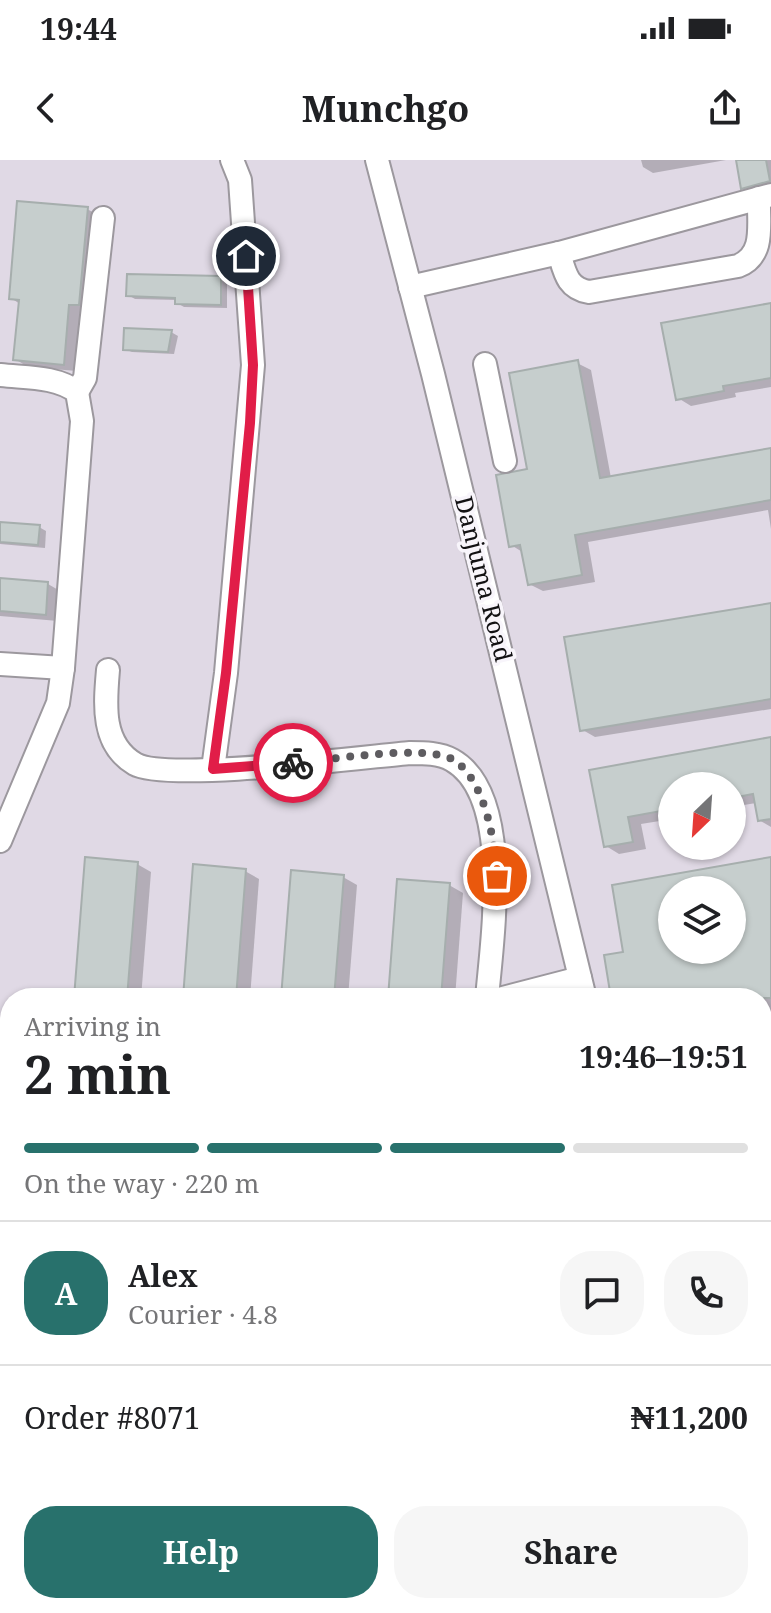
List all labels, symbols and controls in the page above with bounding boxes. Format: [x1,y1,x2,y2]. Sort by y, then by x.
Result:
text: 19:44 [40,8,117,49]
text: Munchgo [302,84,469,133]
icon: back [24,86,68,130]
icon: share [703,86,747,130]
pin [212,222,280,290]
icon: home [224,234,268,278]
street label: Danjuma Road [448,493,521,665]
courier [253,723,333,803]
icon: bike [271,741,315,785]
north arrow [658,772,746,860]
map controls [658,772,746,964]
pin [463,842,531,910]
icon: bag [475,854,519,898]
button: layers [658,876,746,964]
text: Arriving in [24,1008,161,1044]
text: 19:46–19:51 [579,1036,748,1077]
text: 2 min [24,1038,171,1109]
text: On the way · 220 m [24,1165,259,1201]
button: chat [560,1251,644,1335]
button: phone [664,1251,748,1335]
text: Alex [128,1255,198,1296]
text: A [55,1273,77,1314]
text: Courier · 4.8 [128,1296,278,1332]
text: Order #8071 [24,1397,201,1438]
text: ₦11,200 [631,1397,748,1438]
button: Help [24,1506,378,1598]
button: Share [394,1506,748,1598]

